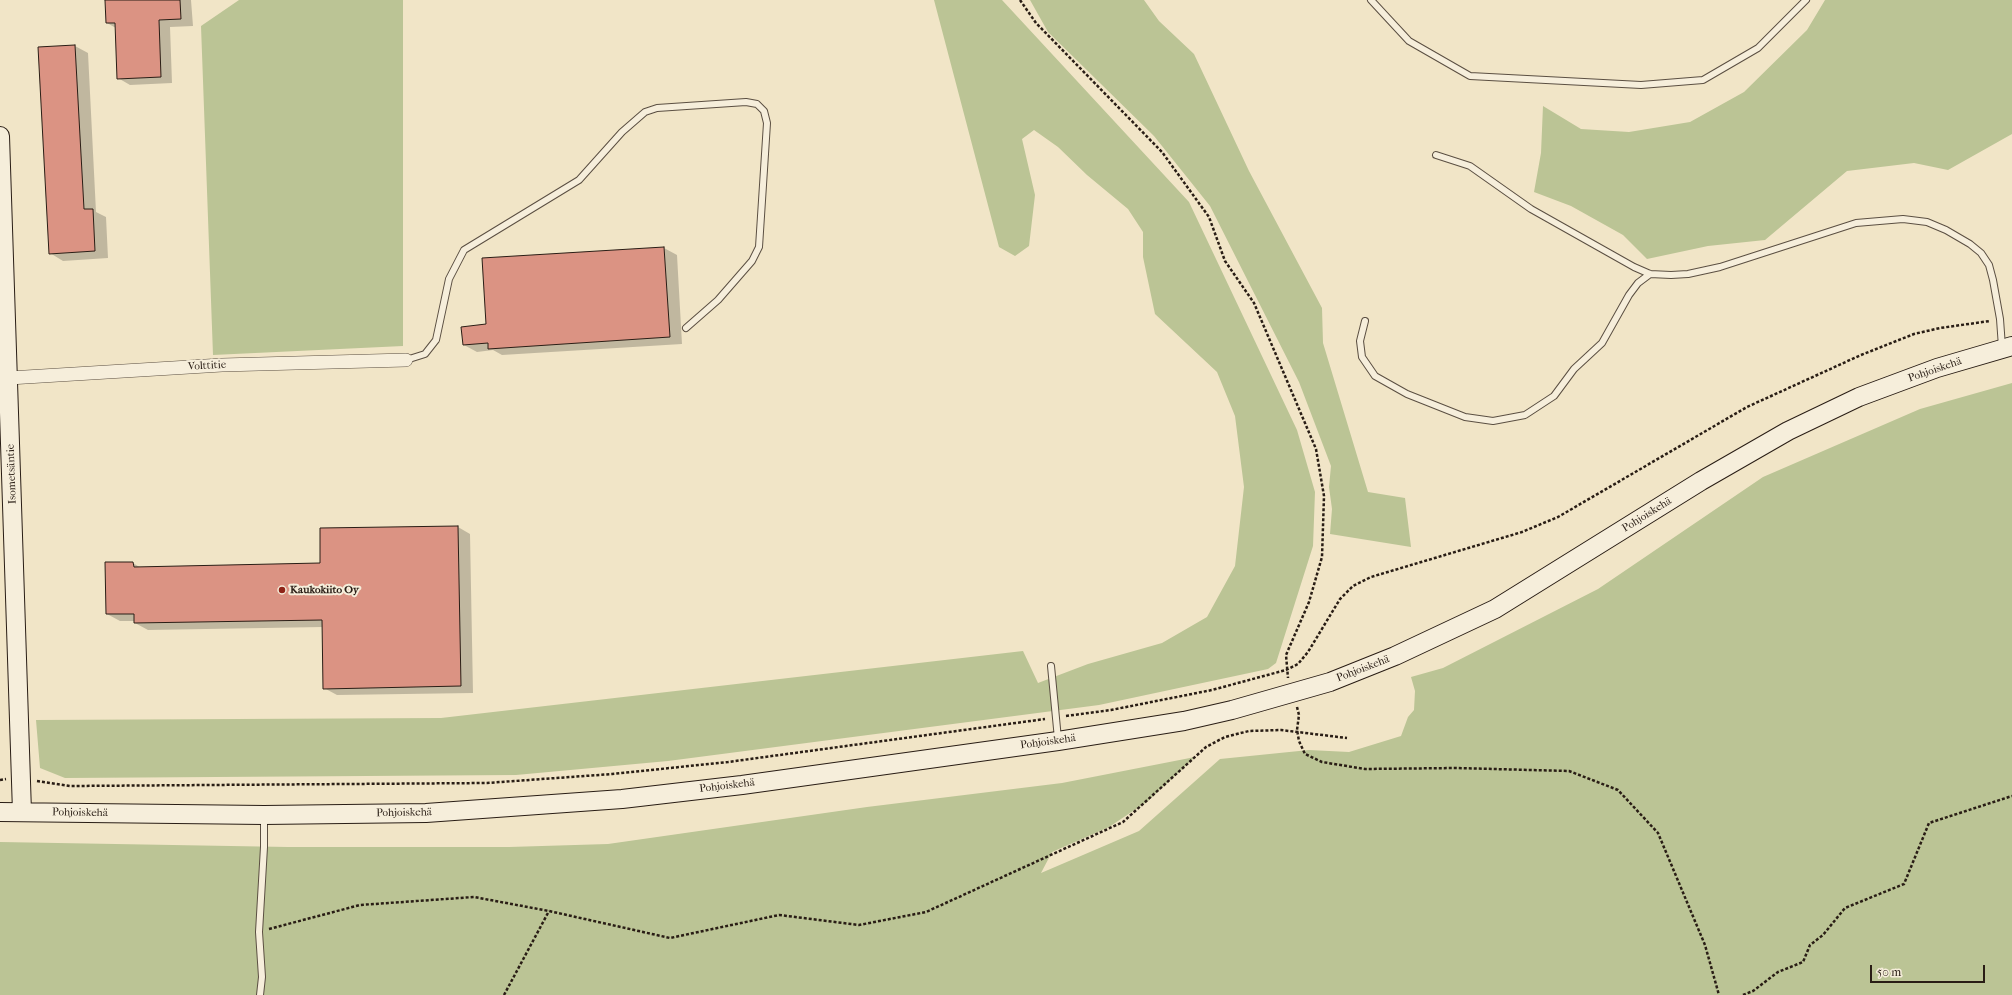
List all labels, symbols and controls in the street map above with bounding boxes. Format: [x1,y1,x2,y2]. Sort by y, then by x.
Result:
street label: Pohjoiskehä [1906,355,1964,385]
street label: Volttitie [187,358,227,374]
street label: Isometsäntie [4,444,20,504]
street label: Pohjoiskehä [1620,495,1674,535]
place label: Kaukokiito Oy [290,583,359,597]
marker: Kaukokiito Oy [277,585,287,595]
street label: Pohjoiskehä [1335,653,1391,685]
street label: Pohjoiskehä [1019,732,1077,752]
street label: Pohjoiskehä [699,776,755,796]
street label: Pohjoiskehä [52,806,108,820]
street label: Pohjoiskehä [376,806,432,820]
scale bar [1872,957,1987,983]
text: 50 m [1877,965,1901,979]

